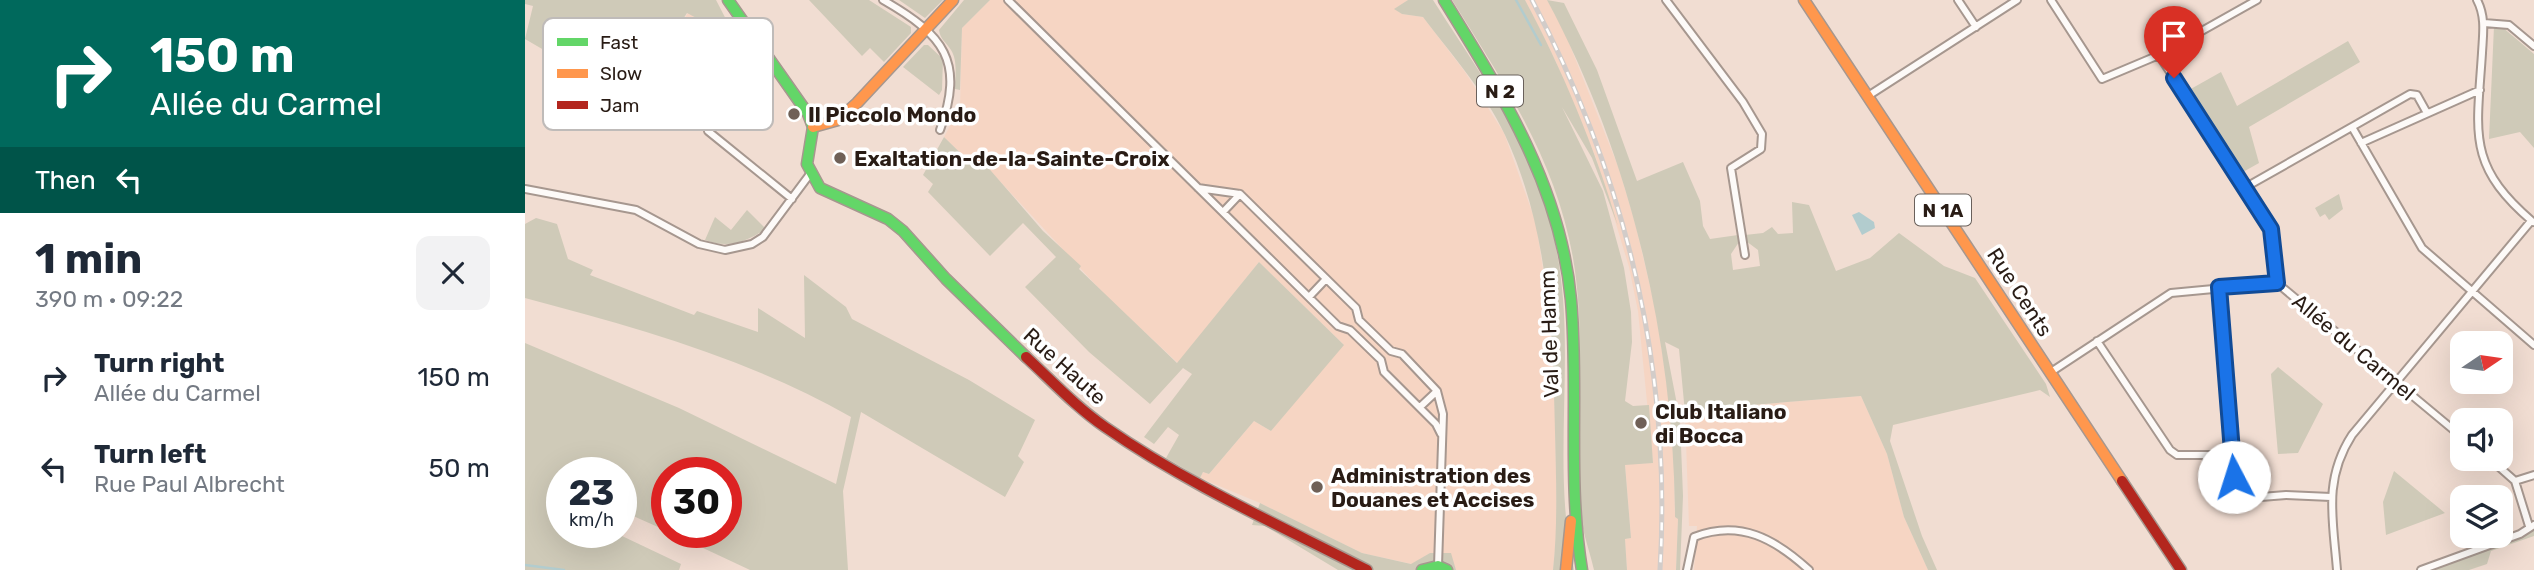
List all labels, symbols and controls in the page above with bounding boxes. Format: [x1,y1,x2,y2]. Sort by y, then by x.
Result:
pin [2144,6,2204,78]
icon: arrive [2155,17,2193,55]
legend [543,18,773,130]
text: 150 m [150,26,295,84]
icon: right [35,28,126,119]
text: Fast [600,31,639,54]
text: Slow [600,62,642,85]
road number: N 2 [1477,76,1523,106]
text: Allée du Carmel [150,85,382,123]
text: Jam [600,94,639,117]
place label: Il Piccolo Mondo [808,102,976,127]
marker: Il Piccolo Mondo [786,106,802,122]
place label: Exaltation-de-la-Sainte-Croix [854,146,1170,171]
marker: Exaltation-de-la-Sainte-Croix [832,150,848,166]
icon: left [110,161,148,199]
text: Then [35,165,96,196]
road number: N 1A [1915,194,1971,226]
text: 1 min [35,234,142,284]
button: close [416,236,490,310]
street label: Rue Cents [1982,243,2058,341]
street label: Val de Hamm [1534,270,1564,398]
text: 390 m · 09:22 [35,285,183,313]
street label: Allée du Carmel [2288,288,2420,406]
street label: Rue Haute [1019,322,1111,410]
north arrow [2450,331,2513,394]
map controls [2450,331,2513,548]
text: Turn right [94,348,224,379]
icon: right [35,359,73,397]
text: 150 m [417,362,490,393]
text: Allée du Carmel [94,379,261,407]
place label: Club Italiano di Bocca [1655,399,1787,448]
button: sound [2450,408,2513,471]
marker: Club Italiano di Bocca [1633,415,1649,431]
text: Turn left [94,439,206,470]
position arrow [2197,440,2271,514]
icon: left [35,450,73,488]
text: 50 m [429,453,490,484]
speed limit sign: 30 [651,457,742,548]
place label: Administration des Douanes et Accises [1331,463,1534,512]
text: Rue Paul Albrecht [94,470,285,498]
text: 23 [569,472,614,514]
marker: Administration des Douanes et Accises [1309,479,1325,495]
button: layers [2450,485,2513,548]
text: km/h [569,509,614,531]

